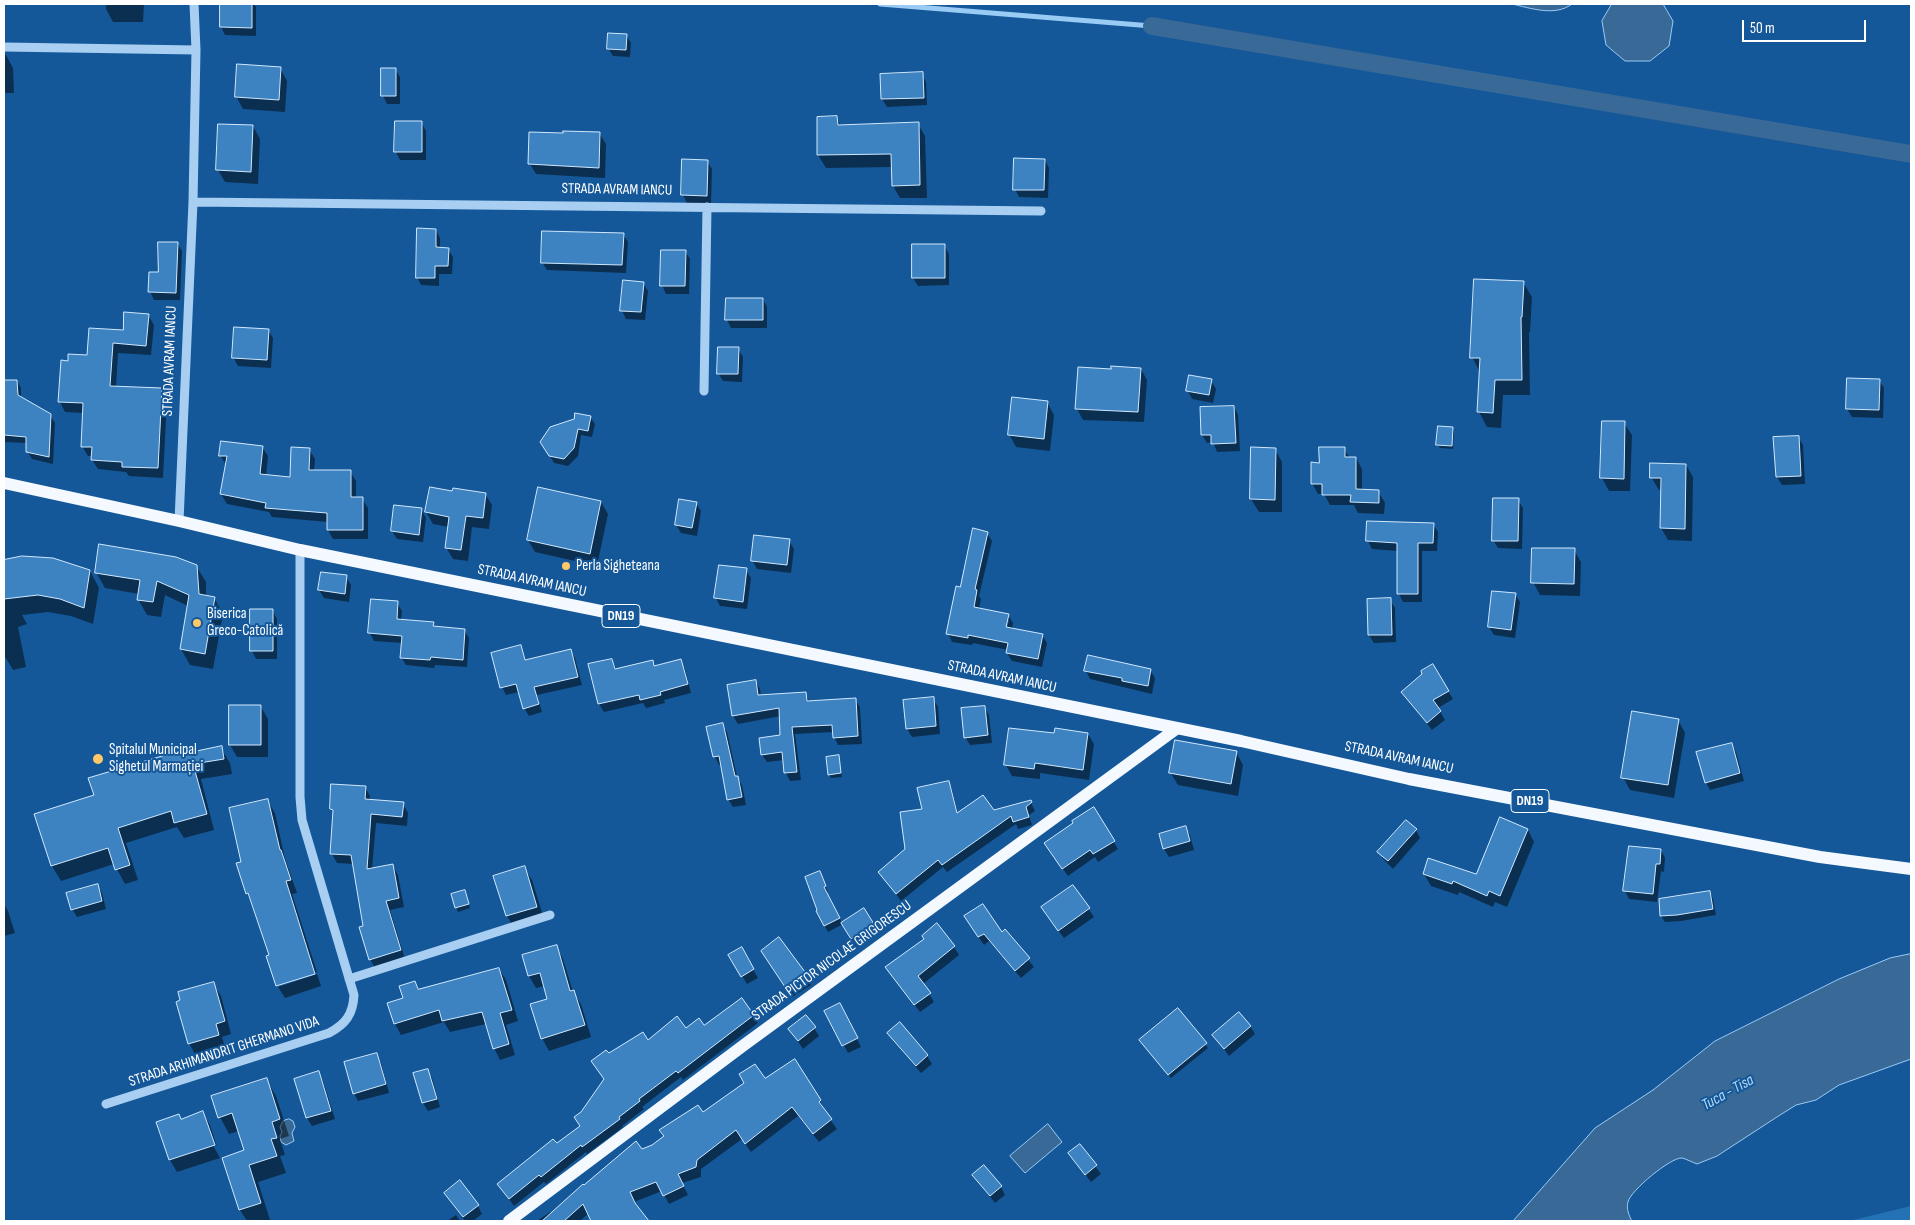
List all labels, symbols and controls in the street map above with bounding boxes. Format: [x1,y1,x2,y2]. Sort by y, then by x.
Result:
scale bar [1745,10,1869,42]
text: 50 m [1750,19,1775,38]
street label: STRADA AVRAM IANCU [562,180,672,200]
street label: STRADA AVRAM IANCU [159,305,181,417]
place label: Perla Sigheteana [576,557,660,575]
marker: Perla Sigheteana [560,560,572,572]
street label: STRADA AVRAM IANCU [476,561,588,601]
road number: DN19 [602,604,640,628]
place label: Biserica Greco-Catolică [207,605,283,640]
marker: Biserica Greco-Catolică [191,617,203,629]
street label: STRADA AVRAM IANCU [946,657,1058,697]
street label: STRADA AVRAM IANCU [1343,738,1455,778]
place label: Spitalul Municipal Sighetul Marmației [109,741,203,776]
marker: Spitalul Municipal Sighetul Marmației [91,752,105,766]
road number: DN19 [1511,789,1549,812]
street label: STRADA PICTOR NICOLAE GRIGORESCU [749,897,915,1025]
street label: STRADA ARHIMANDRIT GHERMANO VIDA [127,1013,321,1091]
water label: Тиса - Tisa [1699,1071,1757,1115]

